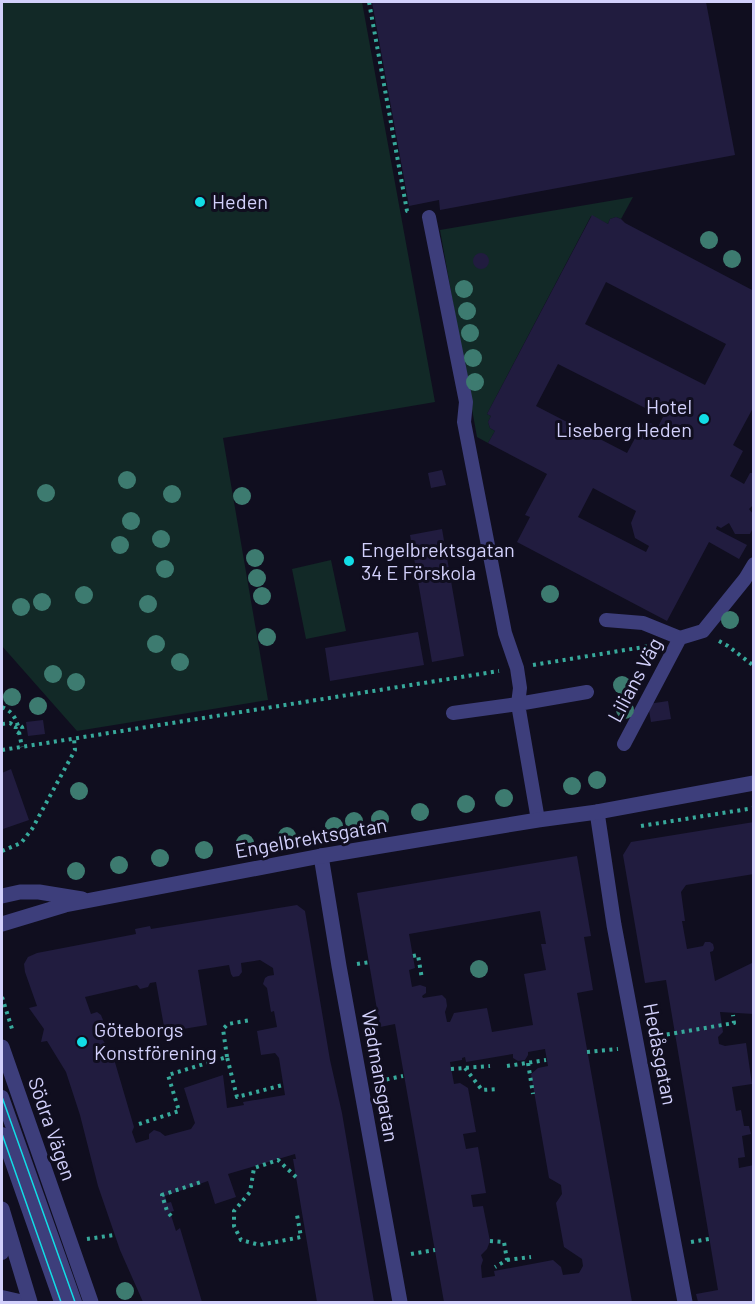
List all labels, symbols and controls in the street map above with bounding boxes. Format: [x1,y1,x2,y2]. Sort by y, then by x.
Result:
place label: Heden [212,189,268,213]
marker: Heden [193,195,207,209]
place label: Hotel Liseberg Heden [556,394,692,441]
marker: Hotel Liseberg Heden [697,412,711,426]
place label: Engelbrektsgatan 34 E Förskola [361,537,515,584]
marker: Engelbrektsgatan 34 E Förskola [342,554,356,568]
street label: Lilians Väg [602,633,666,726]
street label: Engelbrektsgatan [233,812,389,862]
street label: Hedåsgatan [639,1001,683,1107]
street label: Wadmansgatan [358,1008,404,1144]
place label: Göteborgs Konstförening [94,1017,217,1064]
marker: Göteborgs Konstförening [75,1035,89,1049]
street label: Södra Vägen [24,1074,82,1184]

